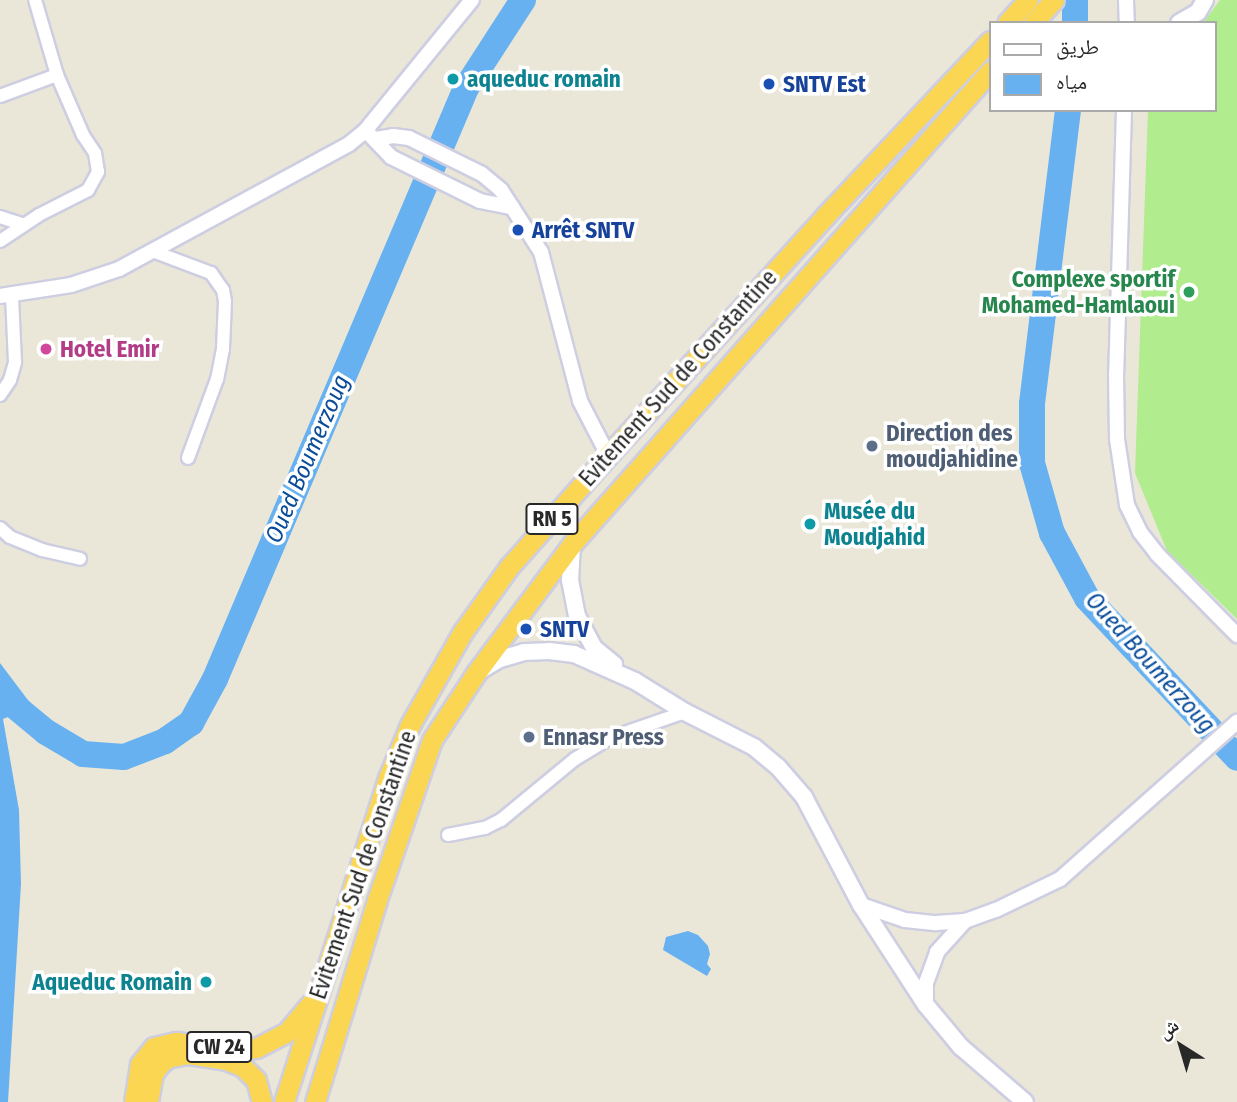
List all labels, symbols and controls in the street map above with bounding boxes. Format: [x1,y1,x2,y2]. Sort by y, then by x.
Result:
legend [988,21,1216,112]
text: طريق [1056,34,1099,60]
place label: aqueduc romain [467,65,621,93]
text: مياه [1056,69,1087,95]
place label: SNTV Est [783,70,866,98]
marker: aqueduc romain [445,71,461,87]
marker: SNTV Est [761,76,777,92]
place label: Arrêt SNTV [532,216,634,244]
marker: Arrêt SNTV [510,222,526,238]
street label: Evitement Sud de Constantine [573,264,783,492]
place label: Complexe sportif Mohamed-Hamlaoui [982,265,1175,319]
marker: Complexe sportif Mohamed-Hamlaoui [1181,284,1197,300]
place label: Hotel Emir [60,335,159,363]
marker: Hotel Emir [38,341,54,357]
water label: Oued Boumerzoug [260,371,356,547]
place label: Direction des moudjahidine [886,419,1018,473]
marker: Direction des moudjahidine [864,438,880,454]
place label: Musée du Moudjahid [824,497,925,551]
road number: RN 5 [524,502,580,536]
marker: Musée du Moudjahid [802,516,818,532]
water label: Oued Boumerzoug [1079,587,1221,739]
place label: SNTV [540,615,589,643]
marker: SNTV [518,621,534,637]
place label: Ennasr Press [543,723,664,751]
street label: Evitement Sud de Constantine [304,727,422,1003]
marker: Ennasr Press [521,729,537,745]
place label: Aqueduc Romain [32,968,192,996]
marker: Aqueduc Romain [198,974,214,990]
north arrow [1146,1011,1216,1081]
text: ش [1153,1014,1183,1044]
road number: CW 24 [186,1030,252,1064]

